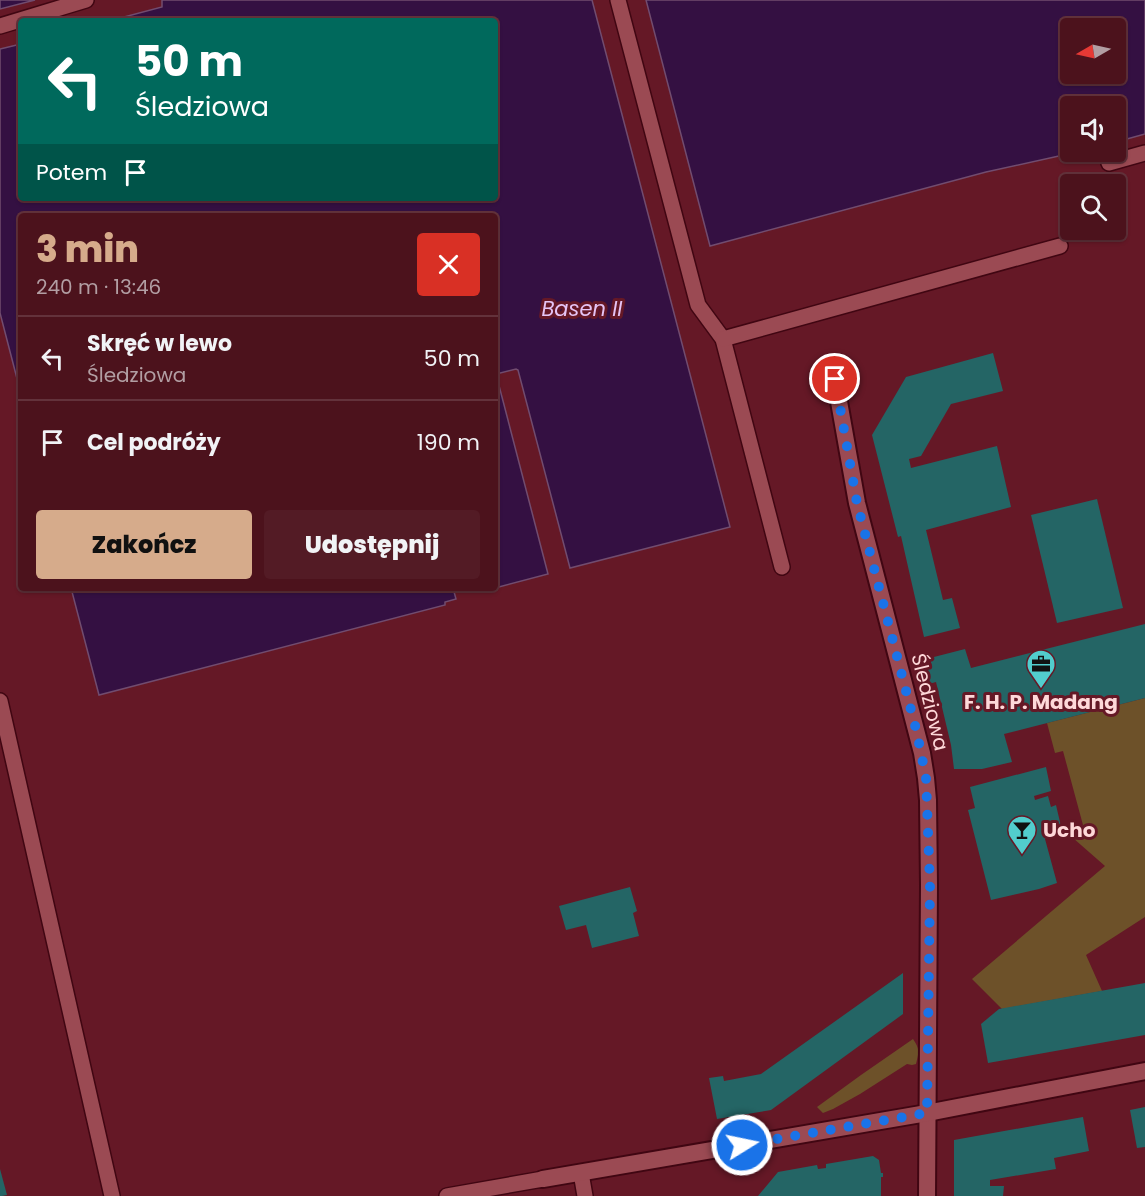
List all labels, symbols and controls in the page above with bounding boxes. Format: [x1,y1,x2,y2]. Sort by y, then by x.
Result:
north arrow [1060,18,1126,84]
map controls [1060,18,1126,240]
text: 50 m [135,32,243,91]
icon: left [36,42,114,120]
text: Śledziowa [135,88,269,125]
button: sound [1060,96,1126,162]
icon: arrive [119,156,152,189]
text: Potem [36,157,107,188]
button: search [1060,174,1126,240]
text: 3 min [36,224,139,275]
button: close [417,233,480,296]
text: 240 m · 13:46 [36,273,161,301]
water label: Basen II [541,294,623,323]
text: Skręć w lewo [87,328,232,359]
icon: left [36,342,69,375]
text: 50 m [424,343,480,374]
pin [809,353,860,404]
text: Śledziowa [87,361,186,389]
icon: arrive [818,362,851,395]
icon: arrive [36,426,69,459]
text: Cel podróży [87,427,221,458]
text: 190 m [417,427,480,458]
button: Zakończ [36,510,252,579]
button: Udostępnij [264,510,480,579]
office icon: F. H. P. Madang [1025,648,1057,690]
street label: Śledziowa [904,650,956,754]
place label: F. H. P. Madang [964,688,1118,716]
bar icon: Ucho [1006,814,1038,856]
place label: Ucho [1043,816,1096,844]
position arrow [710,1113,774,1177]

